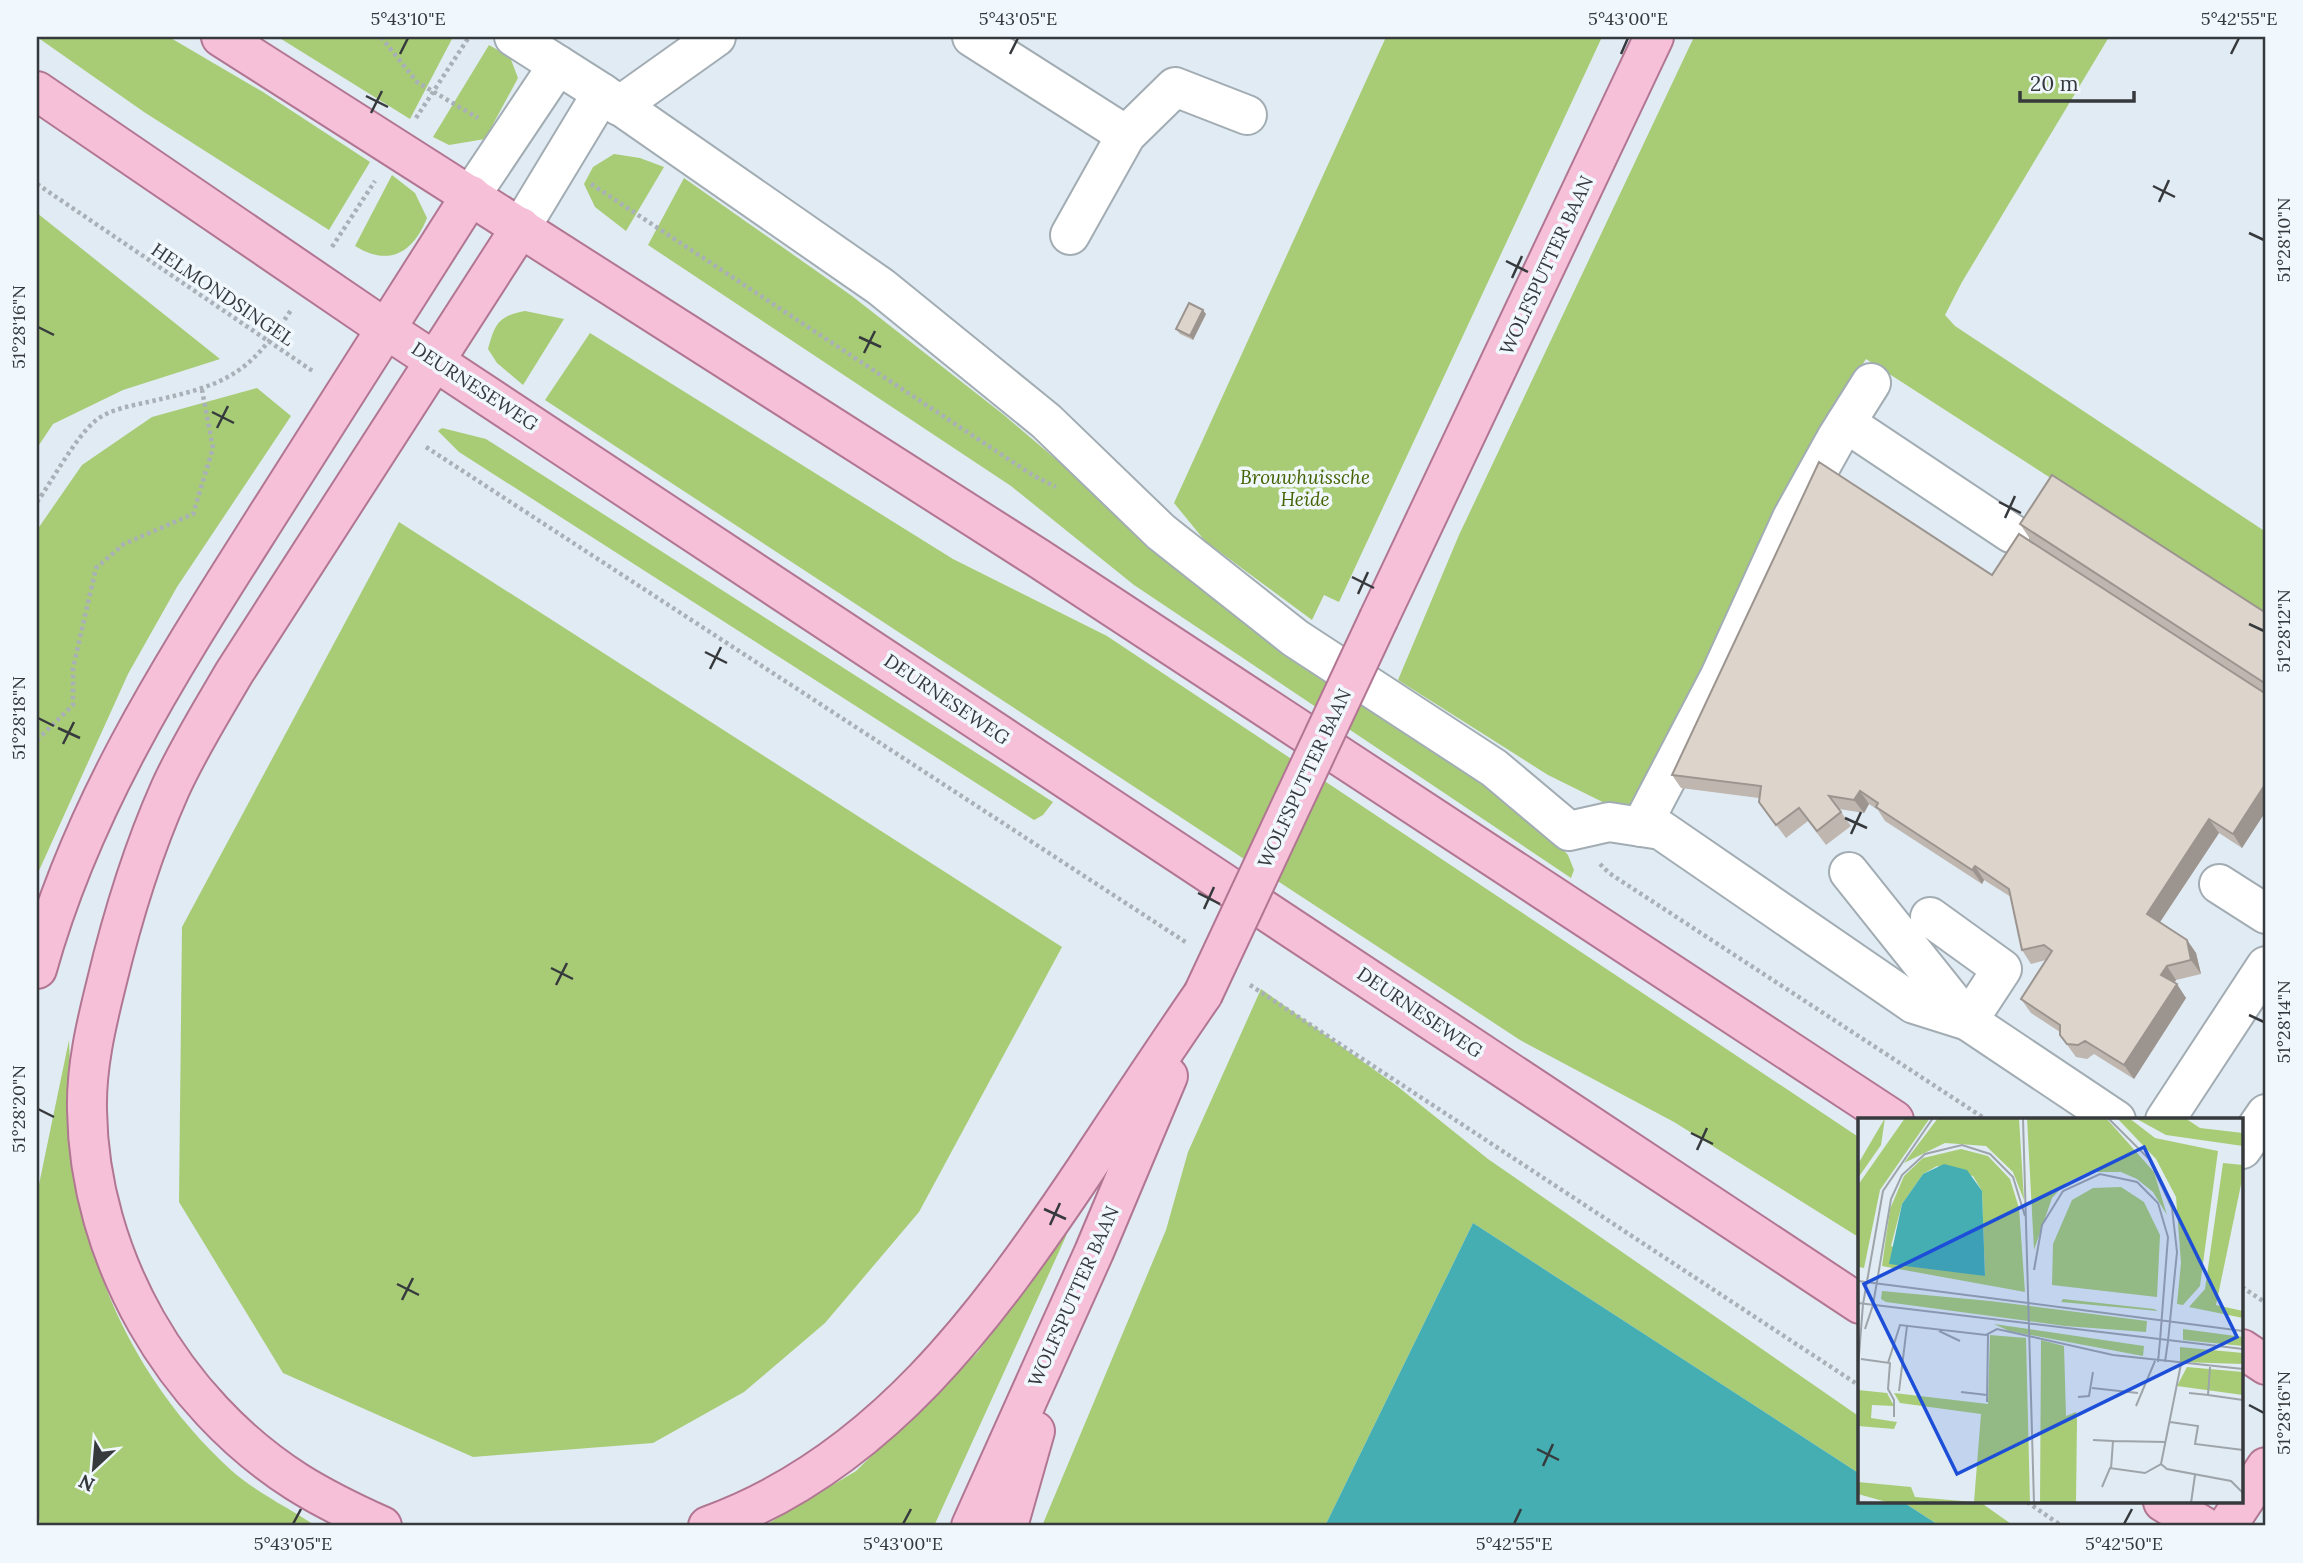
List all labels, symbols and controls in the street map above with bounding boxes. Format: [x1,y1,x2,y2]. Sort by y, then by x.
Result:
text: 5°43'10"E [370,7,446,30]
text: 5°43'05"E [979,7,1057,30]
text: 5°43'00"E [1588,7,1668,30]
text: 5°42'55"E [2201,7,2277,30]
scale bar [2020,60,2133,104]
text: 20 m [2030,70,2079,97]
street label: WOLFSPUTTER BAAN [1494,172,1598,358]
text: 51°28'10"N [2272,198,2295,282]
street label: HELMONDSINGEL [147,237,299,351]
text: 51°28'16"N [7,285,30,369]
street label: DEURNESEWEG [407,336,543,436]
park label: Brouwhuissche Heide [1240,465,1370,511]
text: 51°28'12"N [2272,589,2295,673]
street label: DEURNESEWEG [880,648,1015,750]
text: 51°28'18"N [7,676,30,760]
street label: WOLFSPUTTER BAAN [1252,685,1356,871]
street label: DEURNESEWEG [1353,961,1488,1063]
text: 51°28'14"N [2272,980,2295,1064]
text: 51°28'20"N [7,1065,30,1153]
inset map [1858,1118,2244,1504]
street label: WOLFSPUTTER BAAN [1022,1202,1124,1390]
text: 51°28'16"N [2272,1371,2295,1455]
north arrow [60,1434,130,1504]
text: N [74,1469,98,1497]
text: 5°43'05"E [254,1532,332,1555]
text: 5°43'00"E [863,1532,943,1555]
text: 5°42'55"E [1476,1532,1552,1555]
text: 5°42'50"E [2085,1532,2163,1555]

